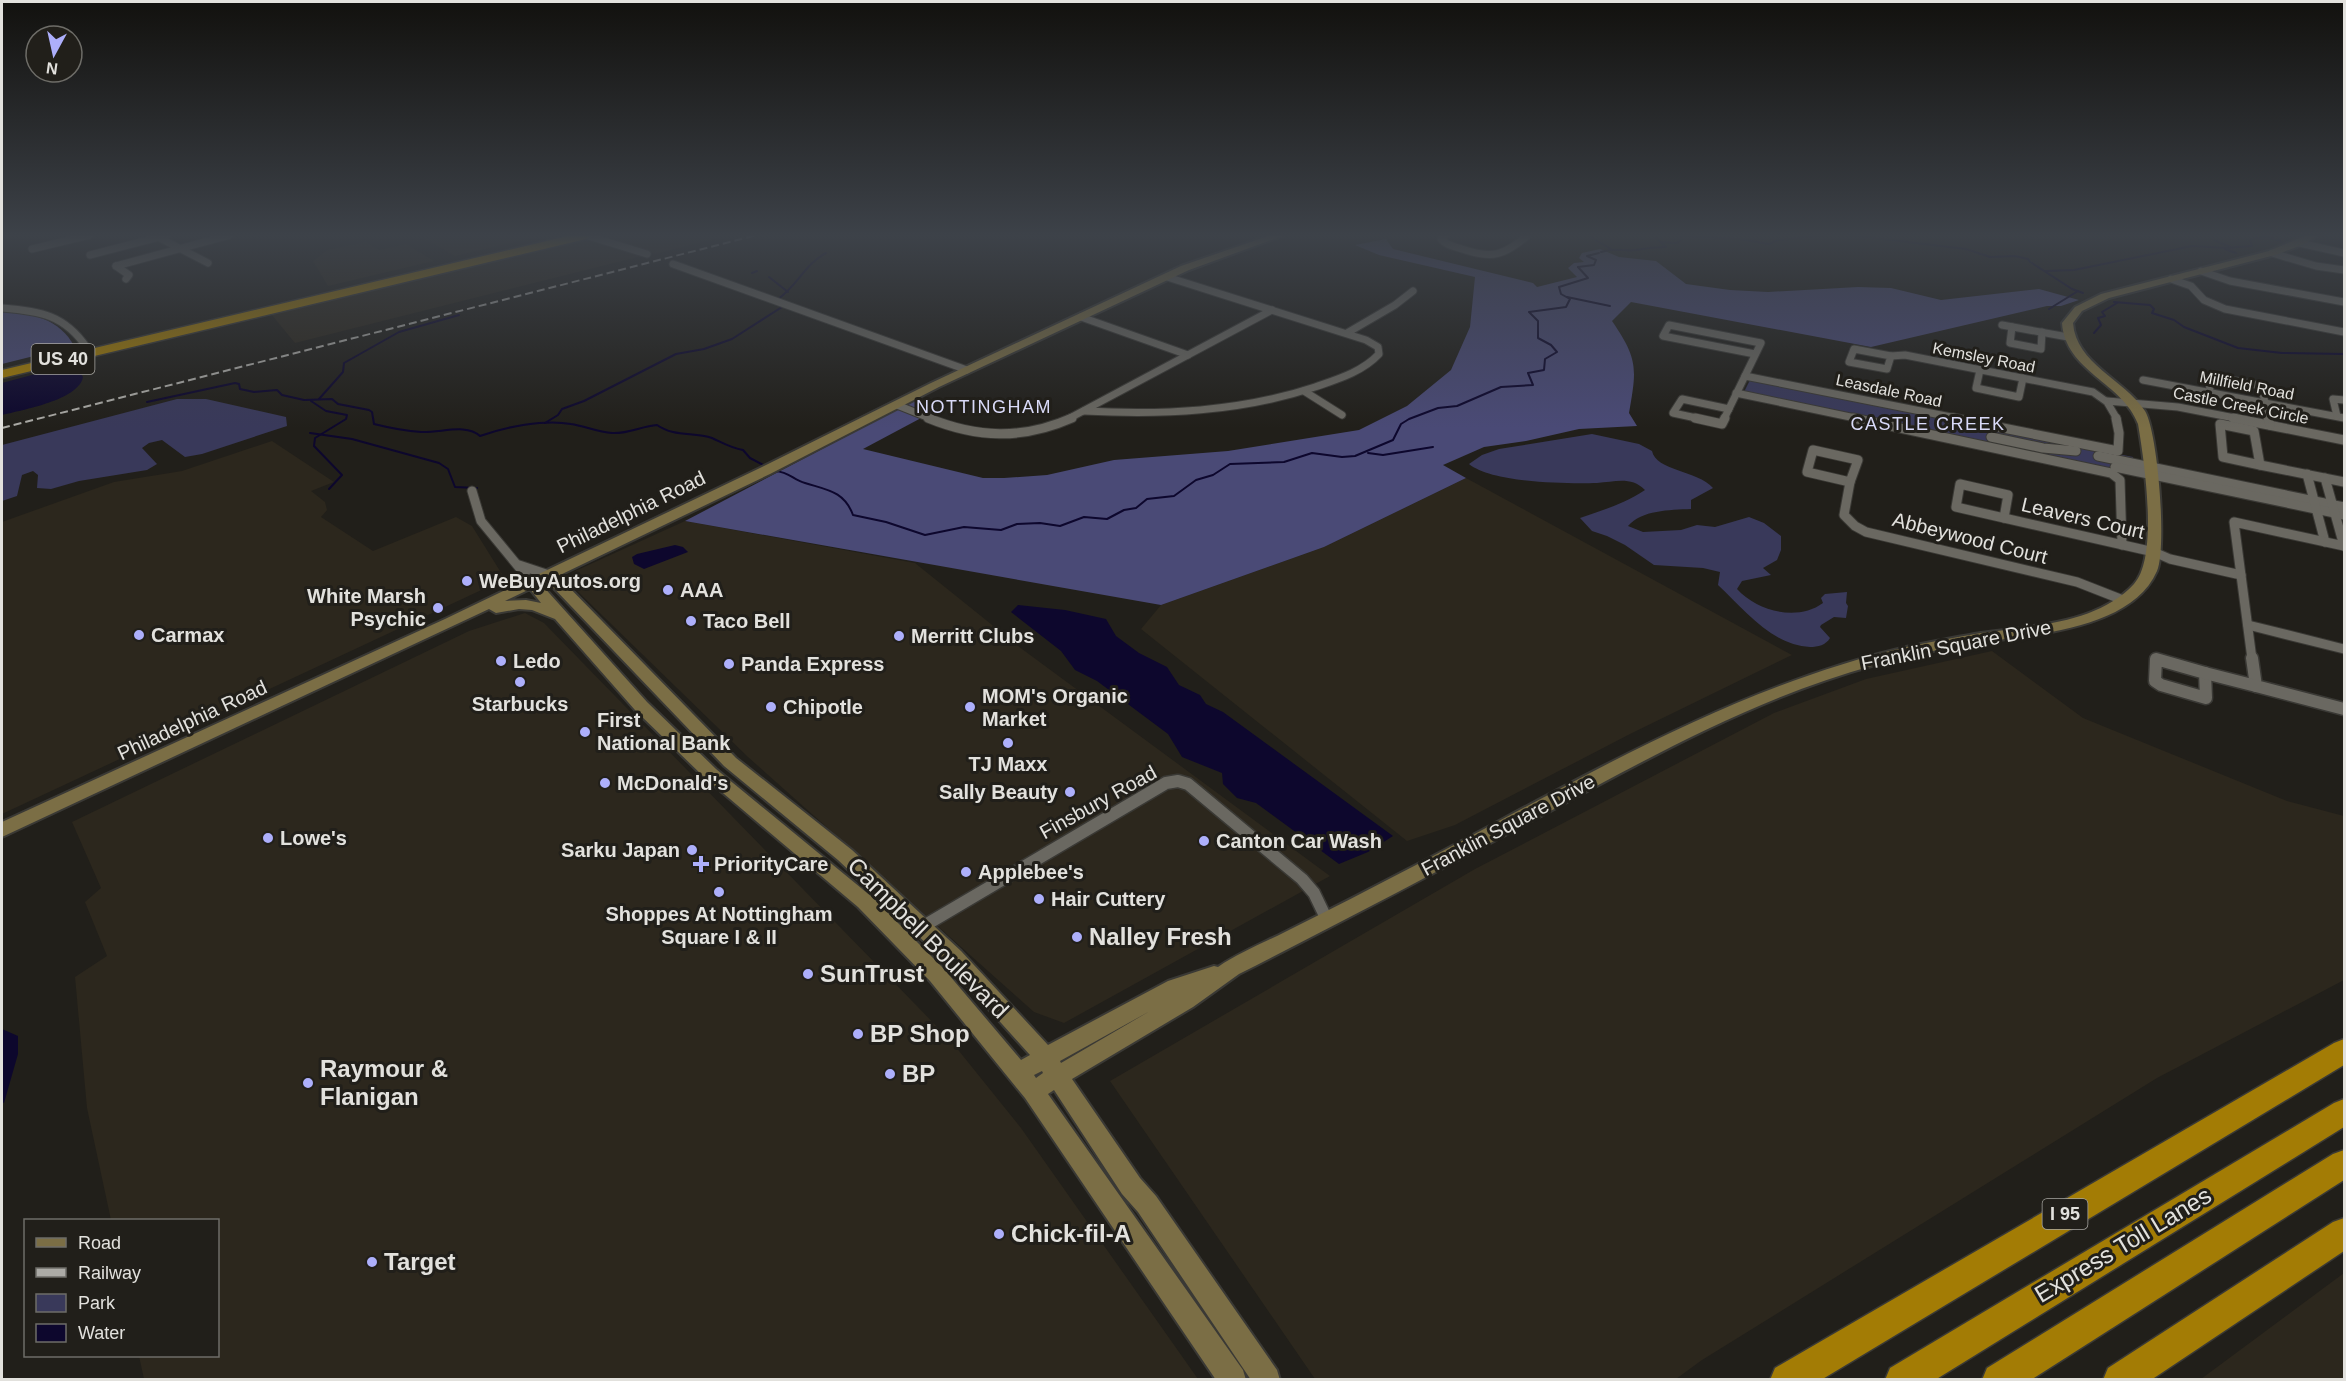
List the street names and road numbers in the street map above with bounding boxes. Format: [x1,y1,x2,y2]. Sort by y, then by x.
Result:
street label: Kemsley Road [1931,339,2037,376]
road number: US 40 [32,344,94,374]
street label: Millfield Road [2198,368,2296,403]
street label: Leasdale Road [1834,371,1943,410]
street label: Castle Creek Circle [2172,384,2310,427]
street label: Philadelphia Road [553,467,709,557]
street label: Leavers Court [2019,493,2147,543]
street label: Abbeywood Court [1890,508,2050,568]
street label: Franklin Square Drive [1859,616,2053,674]
street label: Philadelphia Road [114,676,270,764]
street label: Finsbury Road [1036,761,1160,843]
street label: Franklin Square Drive [1417,770,1599,880]
street label: Campbell Boulevard [842,852,1014,1024]
street label: Express Toll Lanes [2030,1181,2216,1308]
road number: I 95 [2042,1199,2088,1229]

